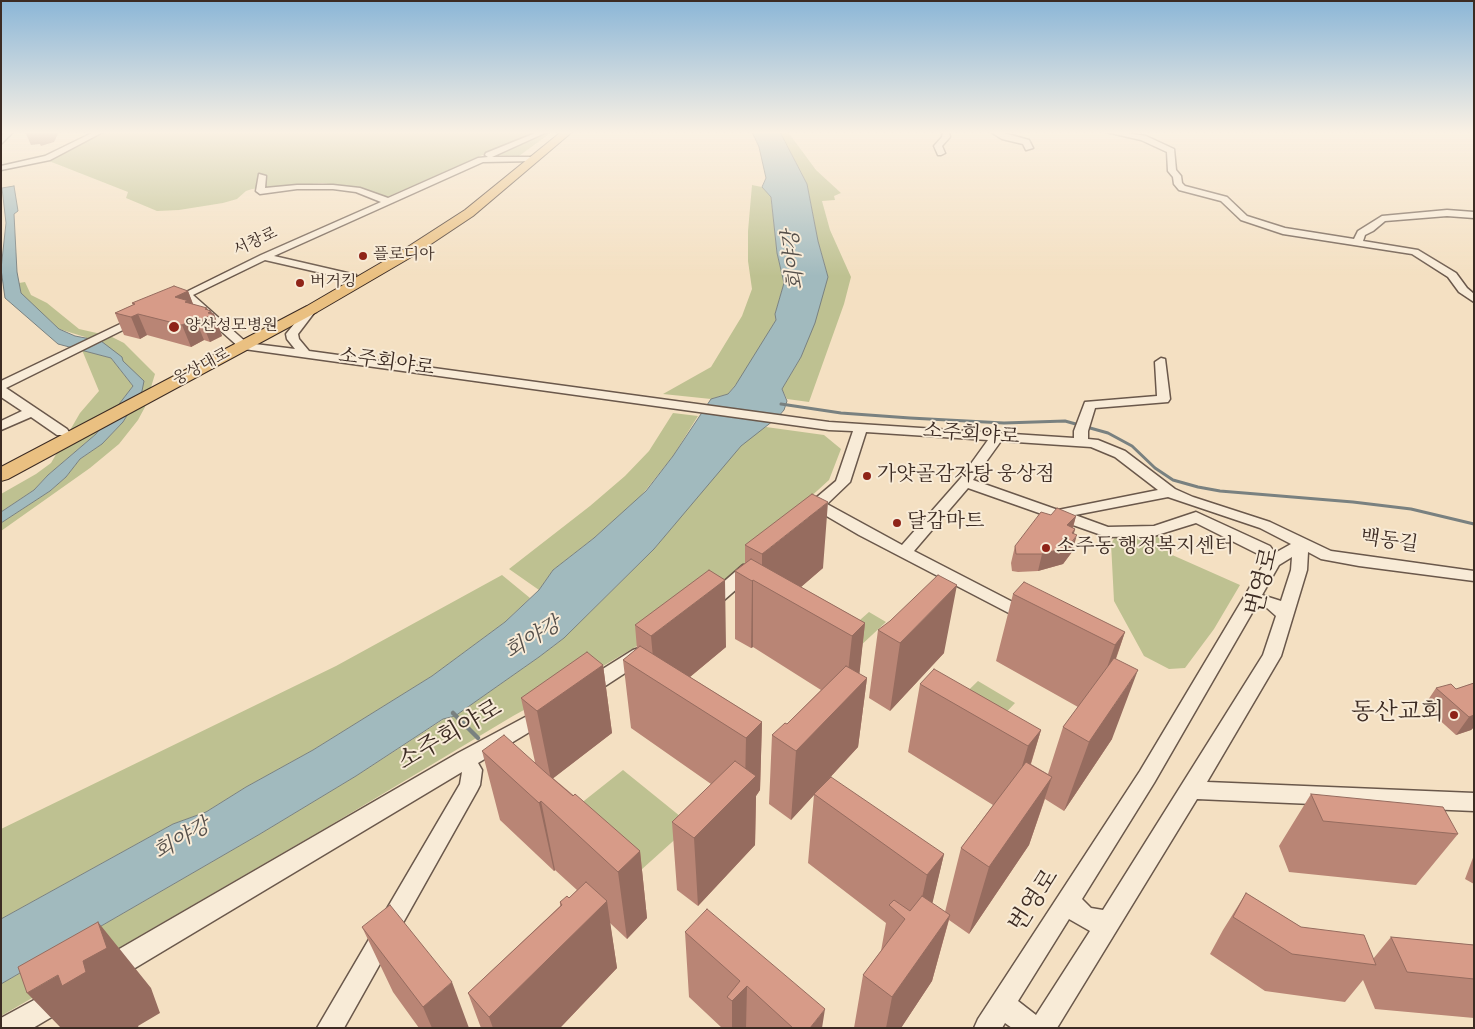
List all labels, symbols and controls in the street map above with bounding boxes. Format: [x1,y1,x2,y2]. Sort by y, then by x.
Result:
street label: 서창로 [231,225,281,261]
water label: 회야강 [780,228,812,292]
place label: 플로디아 [373,246,435,266]
marker: 플로디아 [357,250,369,262]
place label: 버거킹 [310,273,356,293]
marker: 버거킹 [294,277,306,289]
place label: 양산성모병원 [185,317,278,337]
marker: 양산성모병원 [167,320,181,334]
street label: 웅상대로 [170,345,234,391]
street label: 소주회야로 [337,345,435,383]
street label: 소주회야로 [922,421,1020,451]
place label: 가얏골감자탕 웅상점 [877,464,1055,488]
marker: 가얏골감자탕 웅상점 [861,470,873,482]
place label: 달감마트 [907,511,984,535]
marker: 달감마트 [891,517,903,529]
street label: 백동길 [1359,527,1419,559]
place label: 소주동 행정복지센터 [1056,536,1234,560]
marker: 소주동 행정복지센터 [1040,542,1052,554]
street label: 번영로 [1243,545,1287,619]
water label: 회야강 [501,614,567,666]
street label: 소주회야로 [394,696,508,778]
place label: 동산교회 [1351,701,1444,729]
marker: 동산교회 [1448,709,1460,721]
water label: 회야강 [150,815,216,867]
street label: 번영로 [1005,865,1067,939]

